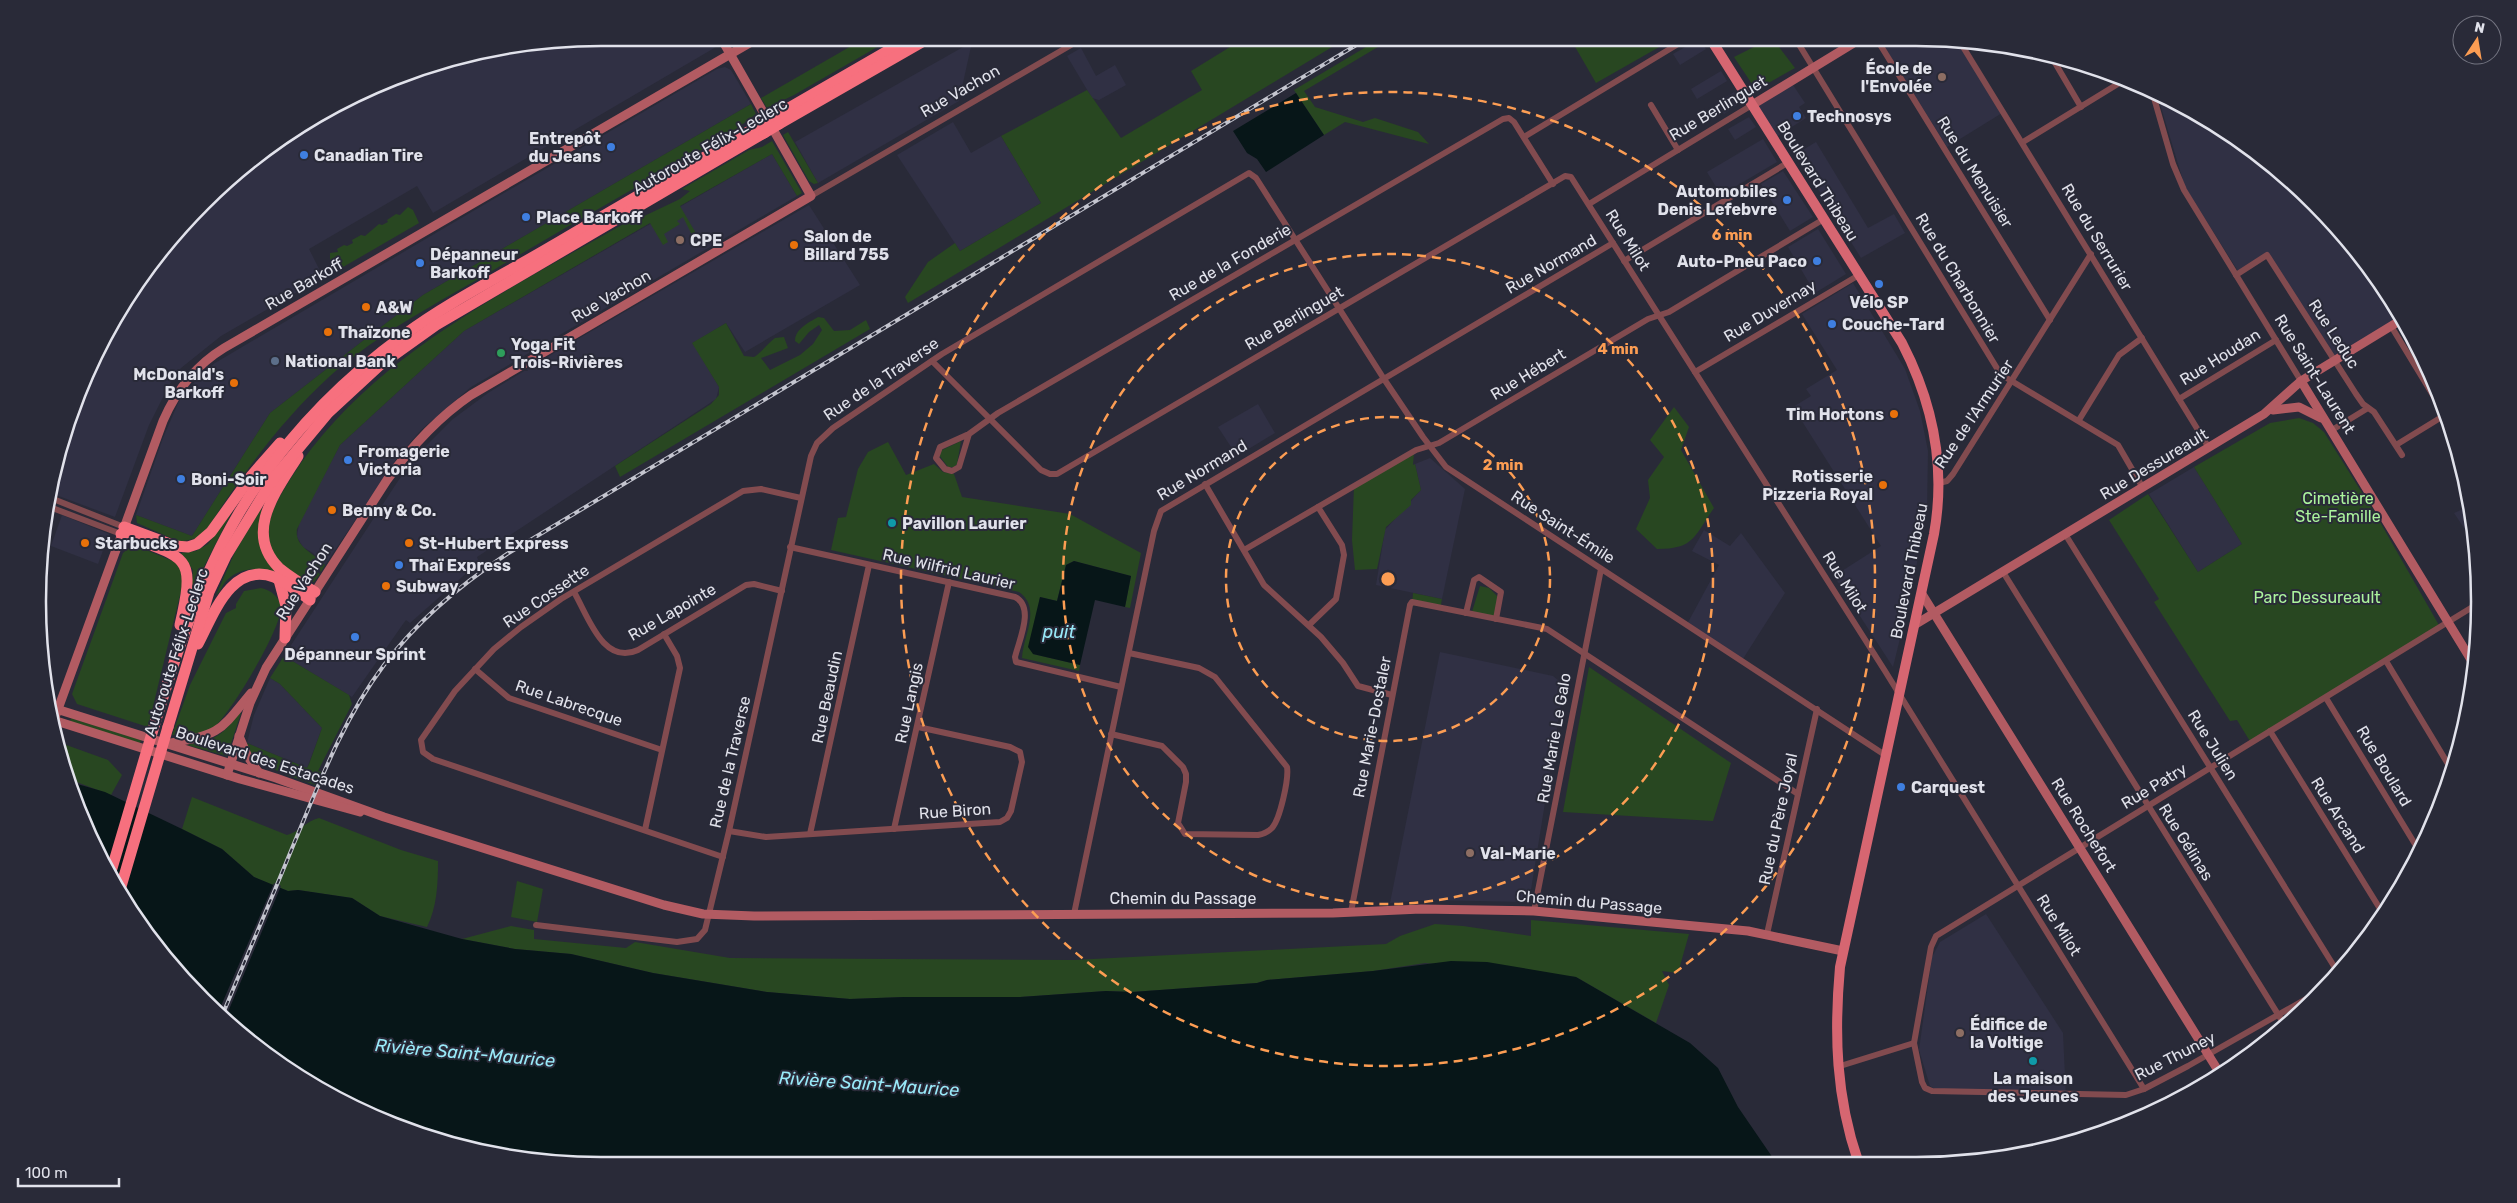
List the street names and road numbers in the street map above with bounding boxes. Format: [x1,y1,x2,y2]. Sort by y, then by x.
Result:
street label: Rue Vachon [917,61,1003,121]
street label: Rue Berlinguet [1666,71,1770,145]
street label: Autoroute Félix-Leclerc [629,94,791,198]
street label: Rue du Menuisier [1933,113,2017,231]
street label: Boulevard Thibeau [1773,117,1863,245]
street label: Rue du Serrurier [2057,180,2137,294]
street label: Rue Milot [1602,206,1654,274]
street label: Rue du Charbonnier [1912,210,2004,346]
street label: Rue de la Fonderie [1166,219,1294,305]
street label: Rue Normand [1502,230,1600,298]
street label: Rue Barkoff [262,254,346,314]
street label: Rue Vachon [568,266,654,326]
street label: Rue Duvernay [1720,276,1820,346]
street label: Rue Berlinguet [1241,282,1347,354]
street label: Rue Leduc [2305,296,2364,372]
street label: Rue Saint-Laurent [2271,311,2359,437]
street label: Rue Houdan [2176,325,2264,389]
street label: Rue de la Traverse [820,333,942,425]
street label: Rue Hébert [1487,344,1569,404]
street label: Rue de l'Armurier [1931,356,2017,472]
street label: Rue Dessureault [2097,424,2211,504]
street label: Rue Normand [1154,436,1250,504]
street label: Rue Saint-Émile [1508,486,1618,568]
street label: Boulevard Thibeau [1887,502,1931,640]
street label: Rue Vachon [272,539,336,623]
street label: Rue Wilfrid Laurier [881,545,1017,593]
street label: Rue Milot [1819,548,1871,616]
street label: Rue Cossette [499,560,593,632]
street label: Autoroute Félix-Leclerc [140,565,212,738]
street label: Rue Lapointe [625,579,719,645]
street label: Rue Beaudin [808,649,846,745]
street label: Rue Marie-Dostaler [1349,655,1395,799]
street label: Rue Langis [891,661,927,745]
street label: Rue Marie Le Galo [1533,671,1575,805]
street label: Rue Labrecque [513,676,625,730]
street label: Rue de la Traverse [706,694,754,830]
street label: Rue Julien [2184,706,2242,784]
street label: Boulevard des Estacades [173,722,357,798]
street label: Rue Boulard [2353,722,2415,810]
street label: Rue du Père Joyal [1755,751,1801,887]
street label: Rue Patry [2118,759,2190,813]
street label: Rue Arcand [2307,773,2369,857]
street label: Rue Rochefort [2047,774,2121,876]
street label: Rue Biron [918,799,992,823]
street label: Rue Gélinas [2155,800,2217,884]
street label: Chemin du Passage [1515,886,1663,918]
street label: Chemin du Passage [1110,889,1256,908]
street label: Rue Milot [2033,891,2085,959]
street label: Rue Thuney [2131,1027,2219,1084]

